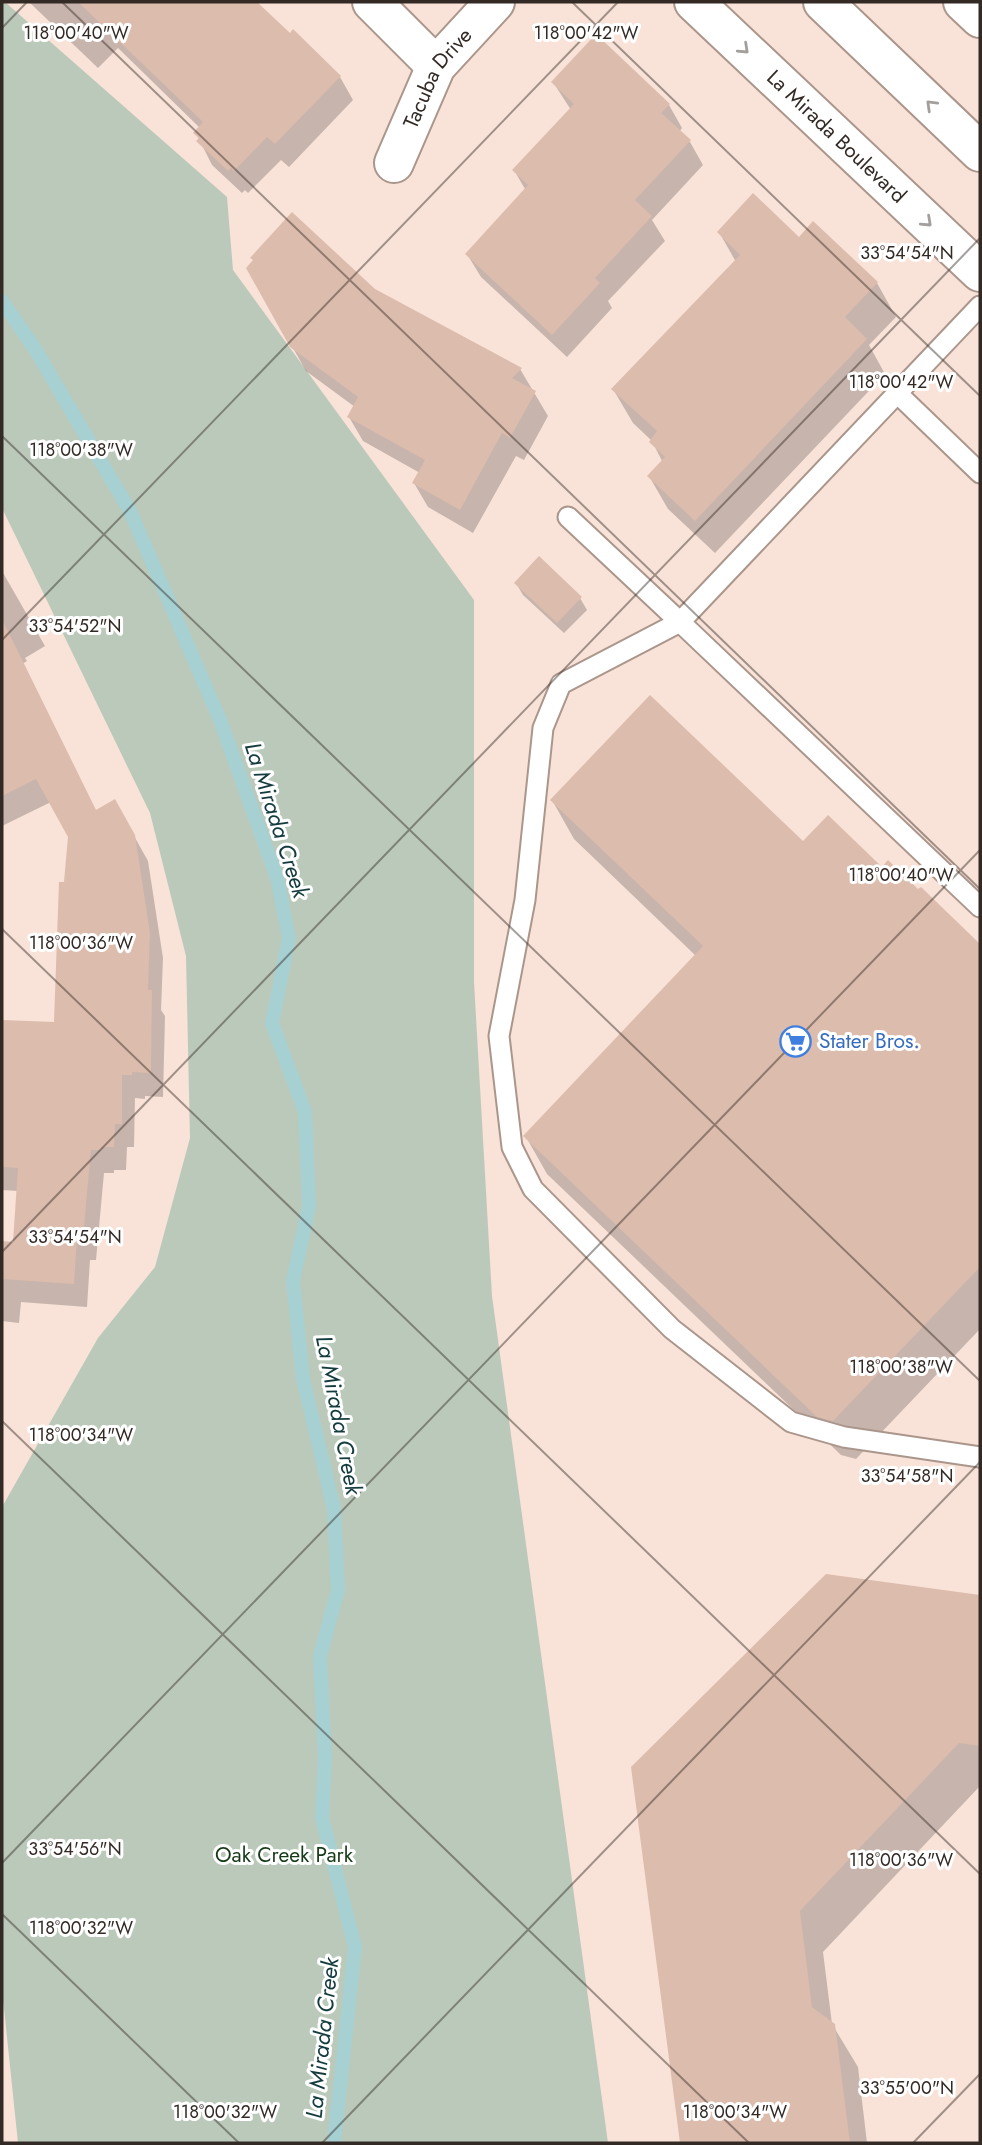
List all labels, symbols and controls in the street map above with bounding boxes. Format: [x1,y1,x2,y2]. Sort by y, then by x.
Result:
text: 118°00'40"W [23,20,129,46]
text: 118°00'42"W [534,20,639,46]
street label: Tacuba Drive [396,21,479,133]
one-way arrow [736,40,749,53]
street label: La Mirada Boulevard [760,63,913,210]
one-way arrow [926,100,939,113]
one-way arrow [919,213,932,226]
text: 33°54'54"N [860,240,954,266]
text: 118°00'42"W [849,369,954,395]
text: 118°00'38"W [29,437,133,463]
text: 33°54'52"N [28,613,122,639]
water label: La Mirada Creek [236,738,319,903]
text: 118°00'40"W [848,862,954,888]
text: 118°00'36"W [29,930,133,956]
supermarket icon: Stater Bros. [779,1024,813,1058]
place label: Stater Bros. [819,1026,920,1056]
text: 33°54'54"N [28,1224,122,1250]
water label: La Mirada Creek [307,1332,371,1499]
text: 118°00'38"W [849,1354,953,1380]
text: 118°00'34"W [29,1422,133,1448]
text: 33°54'58"N [861,1463,953,1489]
text: 33°54'56"N [28,1836,122,1862]
park label: Oak Creek Park [215,1840,354,1870]
text: 118°00'36"W [849,1847,953,1873]
text: 118°00'32"W [29,1915,133,1941]
water label: La Mirada Creek [297,1955,347,2120]
text: 33°55'00"N [860,2075,954,2101]
text: 118°00'32"W [173,2099,277,2125]
text: 118°00'34"W [683,2099,787,2125]

